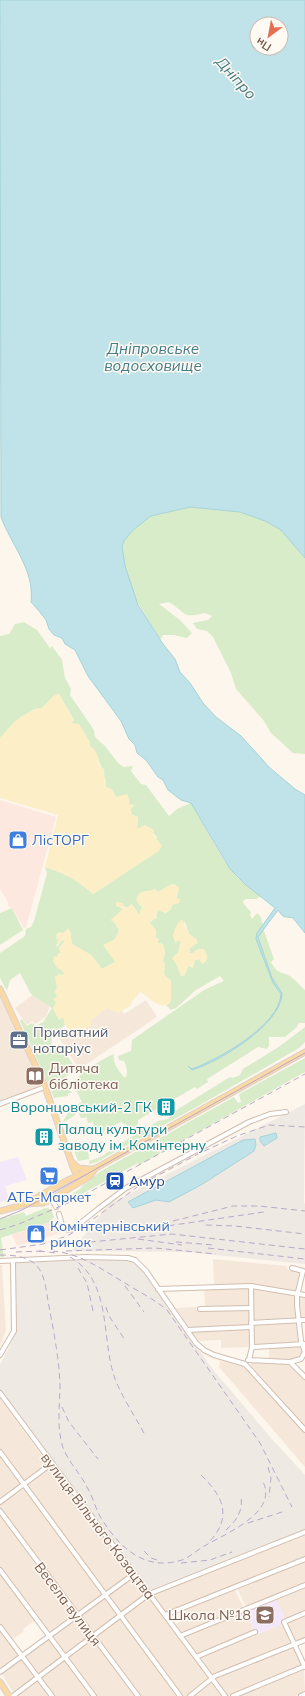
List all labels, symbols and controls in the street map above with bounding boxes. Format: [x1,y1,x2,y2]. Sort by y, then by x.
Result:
north arrow [249,16,289,56]
text: Пн [253,34,274,54]
water label: Дніпро [211,51,261,103]
water label: Дніпровське водосховище [104,339,202,375]
shop icon: ЛісТОРГ [7,829,29,851]
place label: ЛісТОРГ [32,831,89,849]
place label: Приватний нотаріус [33,1023,108,1057]
office icon: Приватний нотаріус [8,1029,30,1051]
place label: Дитяча бібліотека [49,1059,119,1093]
library icon: Дитяча бібліотека [24,1065,46,1087]
building icon: Воронцовський-2 ГК [155,1096,177,1118]
place label: Воронцовський-2 ГК [11,1098,153,1116]
place label: Палац культури заводу ім. Комінтерну [58,1120,207,1154]
building icon: Палац культури заводу ім. Комінтерну [33,1126,55,1148]
supermarket icon: АТБ-Маркет [38,1165,60,1187]
station icon: Амур [104,1170,126,1192]
place label: Амур [129,1172,165,1190]
place label: АТБ-Маркет [7,1188,92,1206]
place label: Комінтернівський ринок [50,1217,170,1251]
shop icon: Комінтернівський ринок [25,1223,47,1245]
street label: вулиця Вільного Козацтва [37,1449,159,1603]
street label: Весела вулиця [31,1559,105,1649]
school or university icon: Школа №18 [254,1604,276,1626]
place label: Школа №18 [168,1606,251,1624]

